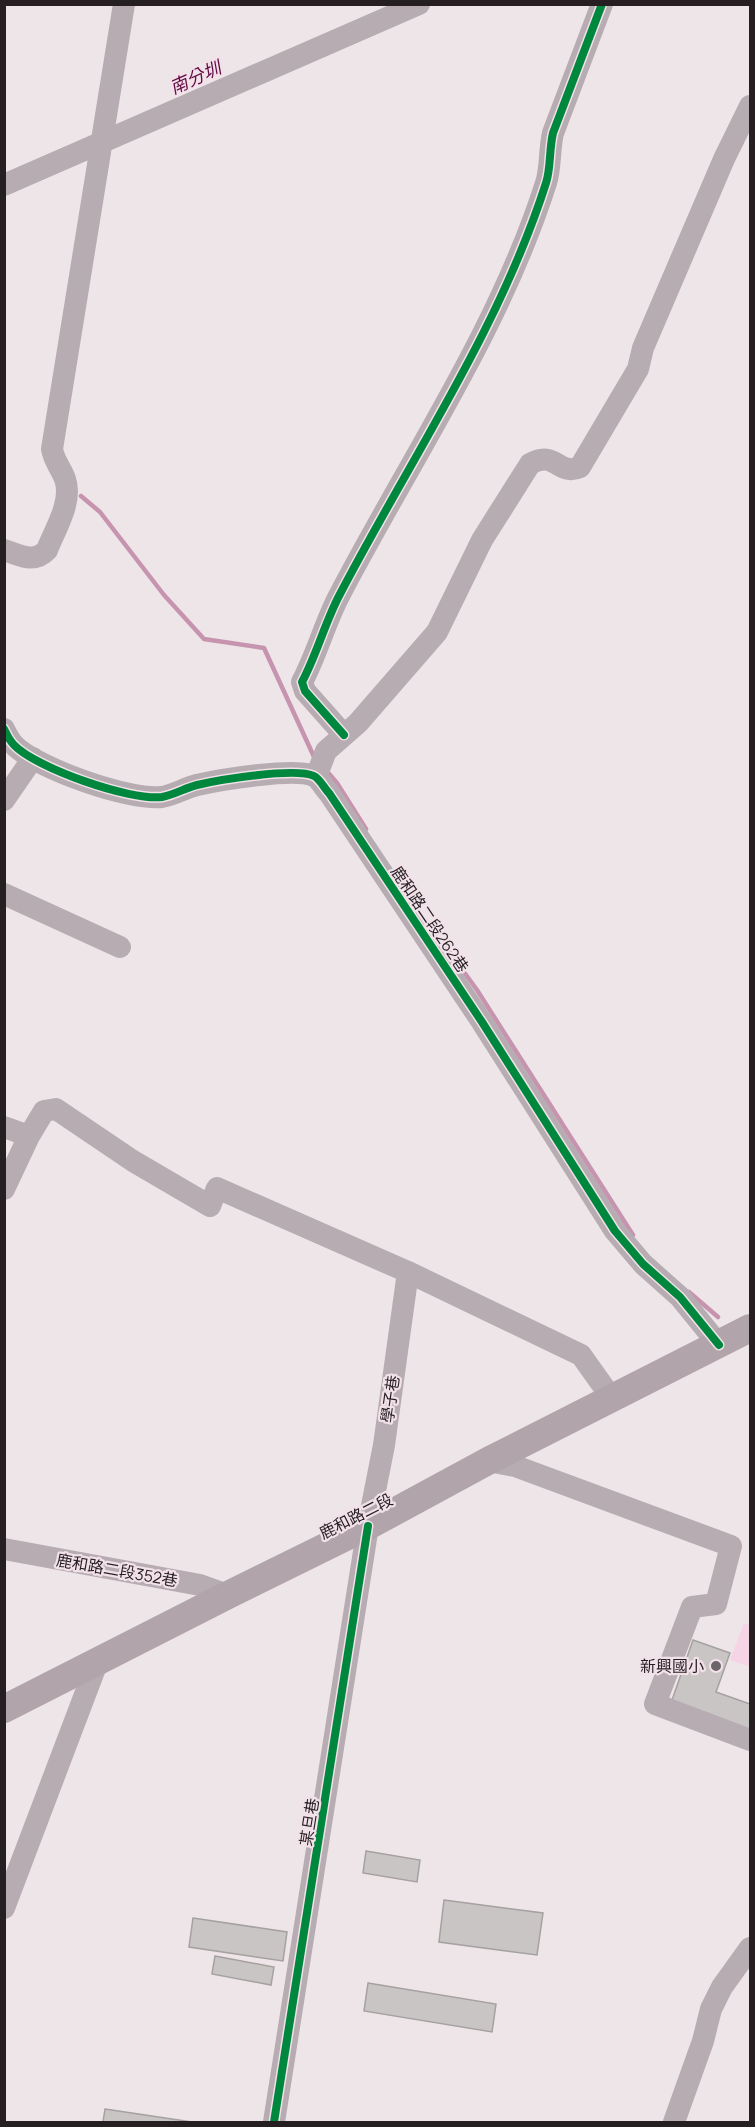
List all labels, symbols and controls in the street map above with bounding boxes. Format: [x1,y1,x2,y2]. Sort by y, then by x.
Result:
water label: 南分圳 [165,54,227,99]
street label: 鹿和路二段262巷 [386,861,474,977]
street label: 學子巷 [376,1374,404,1424]
street label: 鹿和路二段 [315,1488,397,1544]
street label: 鹿和路二段352巷 [55,1549,179,1591]
place label: 新興國小 [640,1655,704,1677]
marker: 新興國小 [709,1659,723,1673]
street label: 某旦巷 [294,1797,324,1847]

